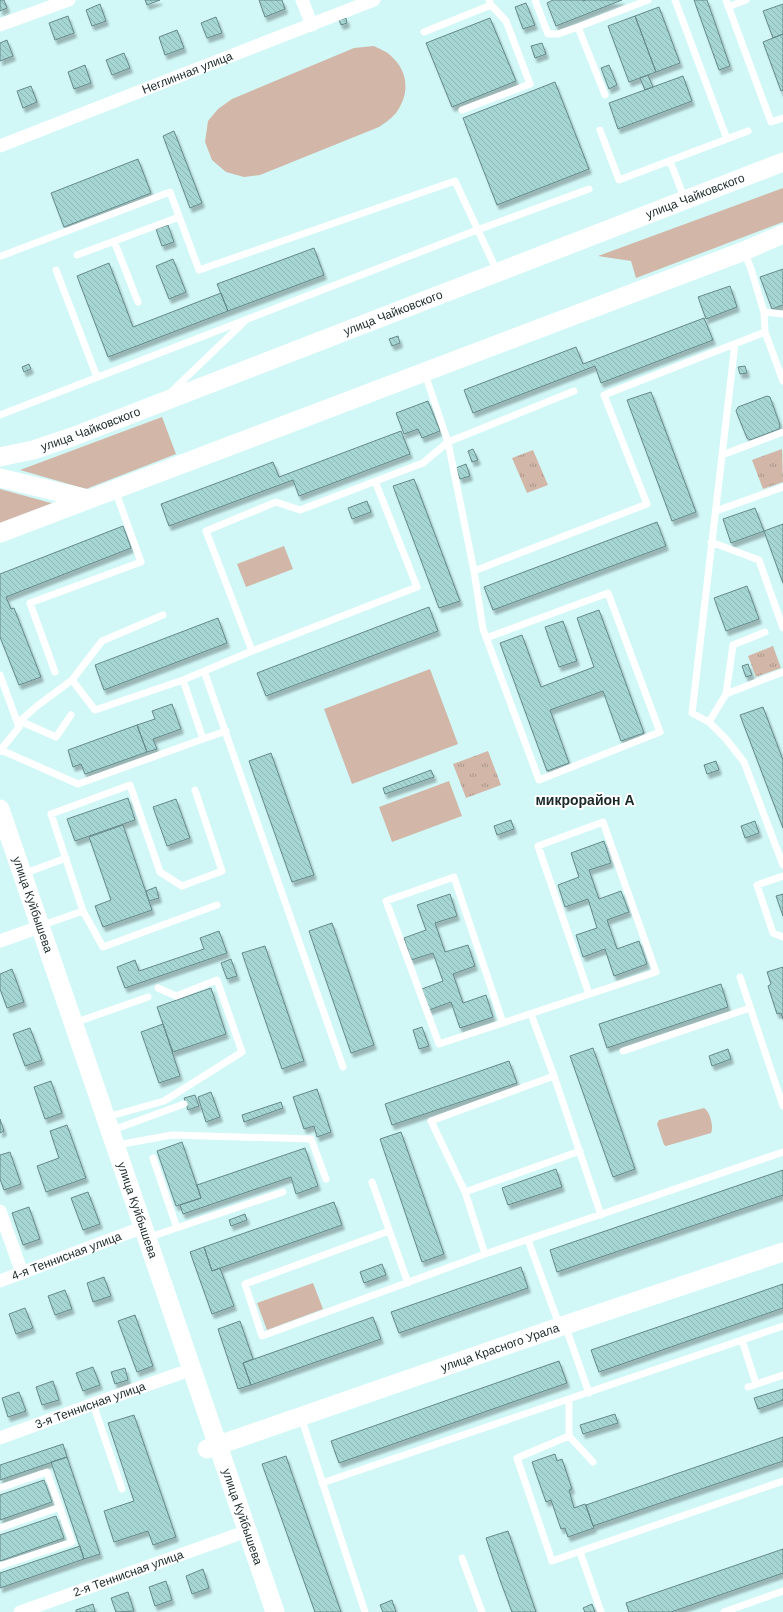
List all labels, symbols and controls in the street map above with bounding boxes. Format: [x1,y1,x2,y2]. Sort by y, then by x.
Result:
street label: Неглинная улица [140,49,235,97]
street label: улица Чайковского [644,170,747,221]
street label: улица Чайковского [342,287,445,338]
street label: улица Чайковского [39,404,143,454]
district label: микрорайон А [535,792,635,808]
street label: улица Куйбышева [10,855,56,955]
street label: улица Куйбышева [114,1160,160,1260]
street label: 4-я Теннисная улица [10,1229,124,1283]
street label: улица Красного Урала [439,1320,561,1375]
street label: 3-я Теннисная улица [33,1379,148,1432]
street label: улица Куйбышева [219,1467,265,1567]
street label: 2-я Теннисная улица [71,1547,186,1599]

